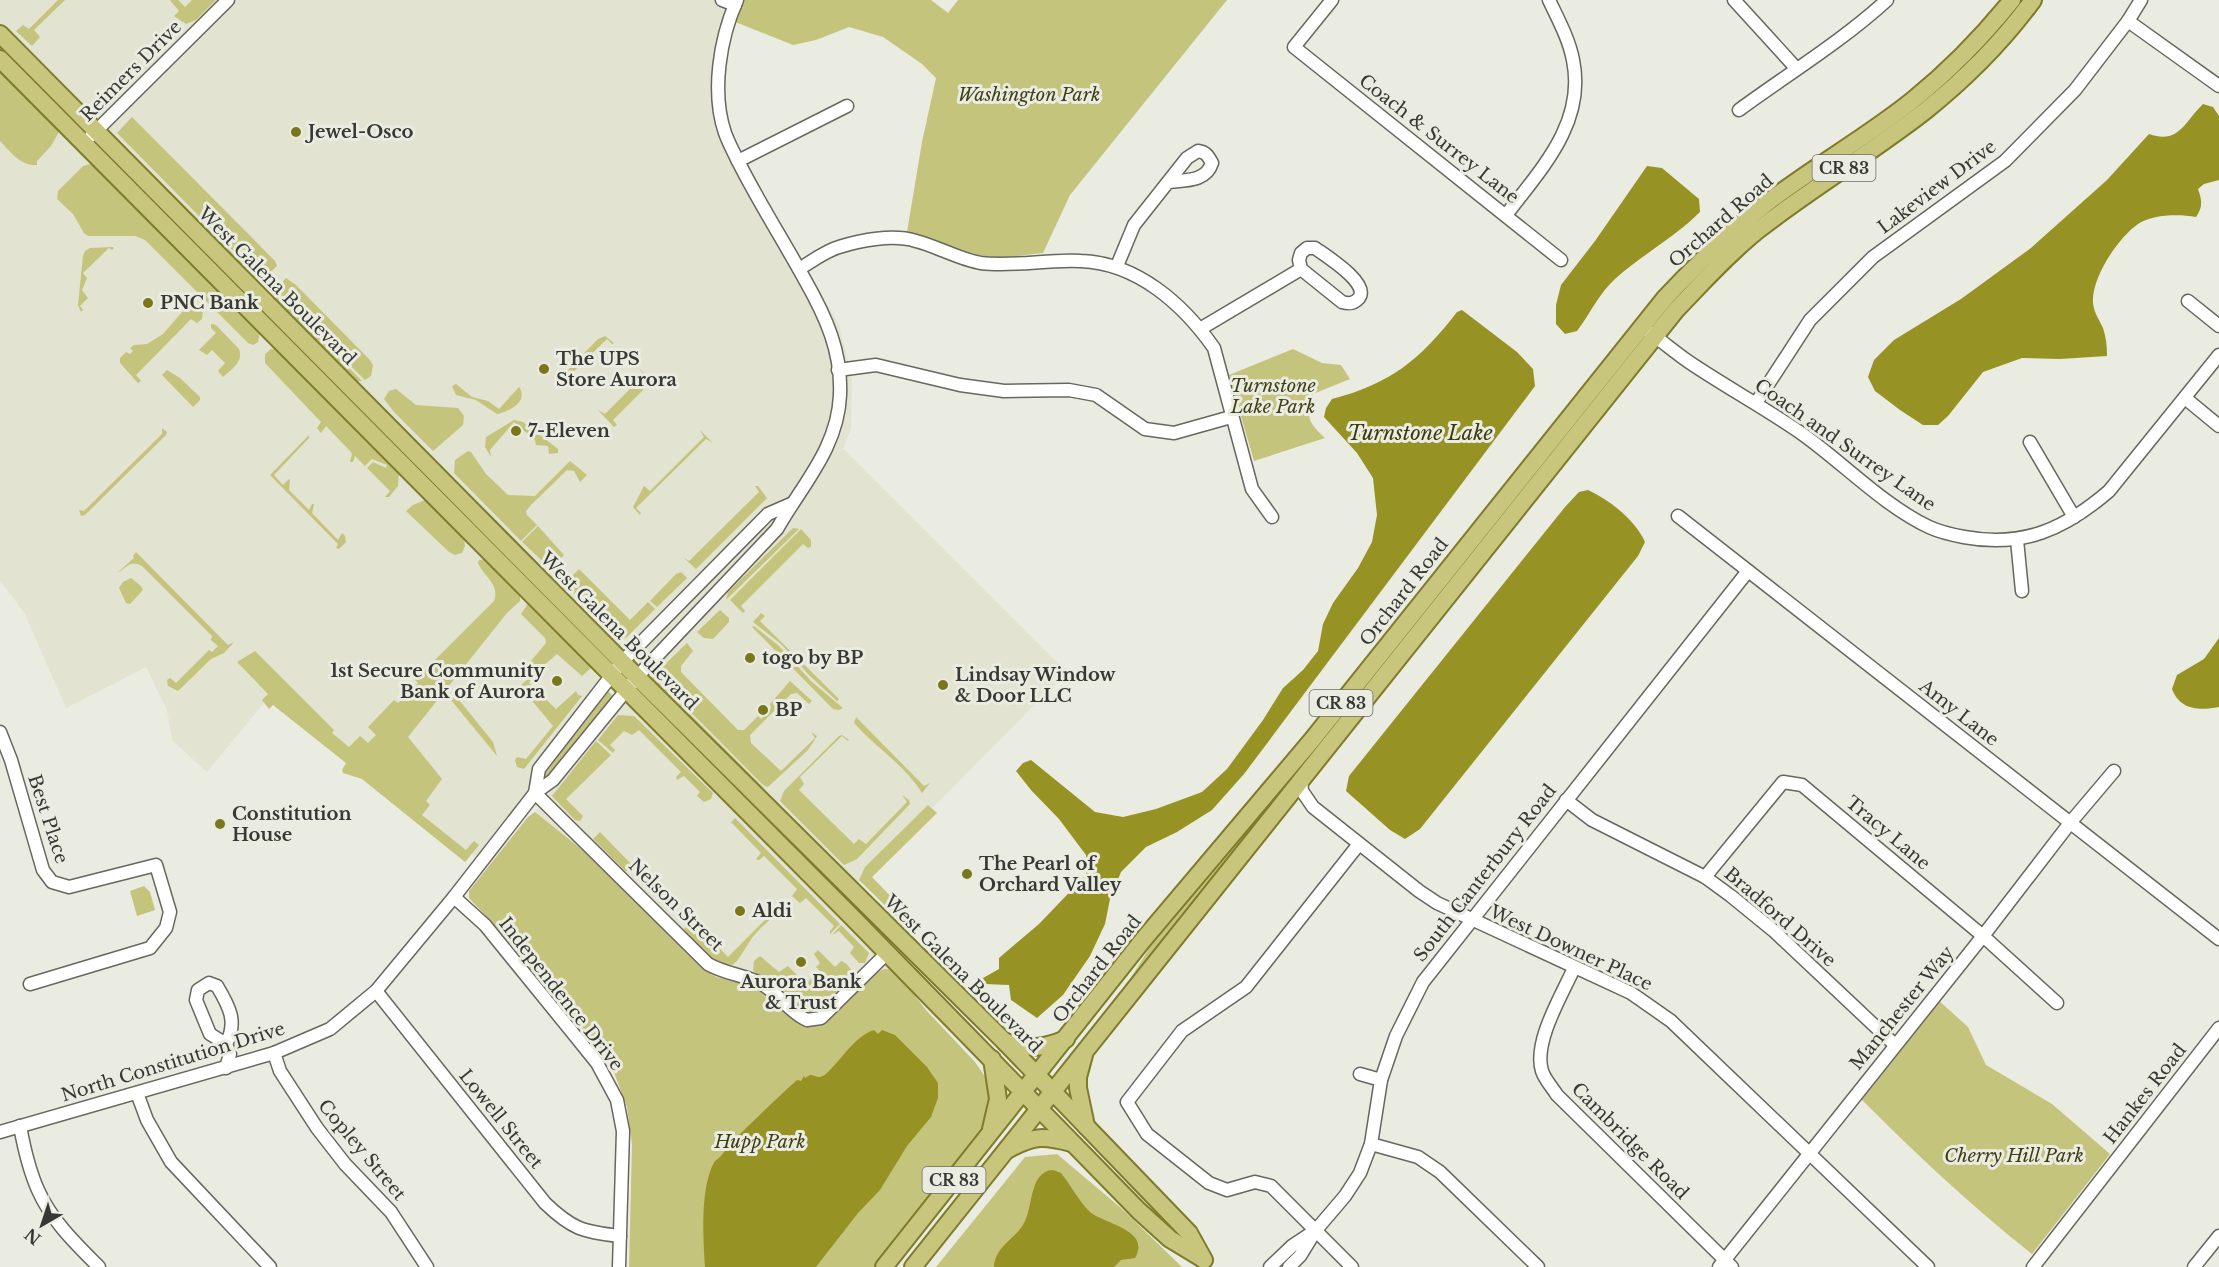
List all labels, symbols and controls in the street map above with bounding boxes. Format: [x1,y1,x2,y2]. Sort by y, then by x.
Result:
street label: Reimers Drive [76,16,186,126]
street label: Coach & Surrey Lane [1355,70,1523,208]
park label: Washington Park [958,84,1100,106]
place label: Jewel-Osco [304,121,414,143]
marker: Jewel-Osco [289,125,303,139]
street label: Lakeview Drive [1874,135,2000,239]
road number: CR 83 [1812,155,1876,181]
street label: Orchard Road [1664,170,1778,272]
street label: West Galena Boulevard [193,202,361,370]
place label: PNC Bank [160,292,260,314]
marker: PNC Bank [141,296,155,310]
place label: The UPS Store Aurora [556,348,678,391]
marker: The UPS Store Aurora [537,362,551,376]
street label: Coach and Surrey Lane [1750,374,1940,516]
park label: Turnstone Lake Park [1230,375,1316,418]
place label: 7-Eleven [528,420,610,442]
water label: Turnstone Lake [1347,421,1493,445]
marker: 7-Eleven [509,424,523,438]
street label: Orchard Road [1355,534,1453,650]
street label: West Galena Boulevard [535,547,703,715]
place label: togo by BP [762,647,863,669]
marker: togo by BP [743,651,757,665]
place label: 1st Secure Community Bank of Aurora [330,660,546,703]
place label: Lindsay Window & Door LLC [955,664,1117,707]
marker: 1st Secure Community Bank of Aurora [550,674,564,688]
street label: Amy Lane [1914,675,2003,751]
marker: Lindsay Window & Door LLC [936,678,950,692]
road number: CR 83 [1310,690,1372,716]
place label: BP [775,699,802,721]
marker: BP [756,703,770,717]
street label: Best Place [23,772,73,866]
street label: South Canterbury Road [1409,780,1561,966]
street label: Tracy Lane [1841,791,1935,875]
place label: Constitution House [232,803,352,846]
marker: Constitution House [213,817,227,831]
place label: The Pearl of Orchard Valley [979,853,1122,896]
street label: Nelson Street [624,854,728,956]
street label: Bradford Drive [1720,863,1840,971]
marker: The Pearl of Orchard Valley [960,867,974,881]
street label: West Galena Boulevard [879,890,1047,1058]
place label: Aldi [751,900,792,922]
street label: West Downer Place [1485,900,1656,995]
marker: Aldi [733,904,747,918]
street label: Orchard Road [1048,911,1146,1027]
street label: Independence Drive [494,913,628,1075]
street label: Manchester Way [1845,941,1959,1074]
marker: Aurora Bank & Trust [794,955,808,969]
place label: Aurora Bank & Trust [739,971,863,1014]
street label: North Constitution Drive [59,1017,287,1107]
street label: Hankes Road [2099,1040,2191,1148]
street label: Lowell Street [454,1065,548,1173]
street label: Cambridge Road [1567,1078,1693,1204]
street label: Copley Street [314,1095,411,1205]
park label: Hupp Park [713,1131,806,1153]
park label: Cherry Hill Park [1944,1145,2084,1167]
road number: CR 83 [922,1167,986,1193]
north arrow [12,1195,72,1255]
text: N [20,1224,45,1249]

